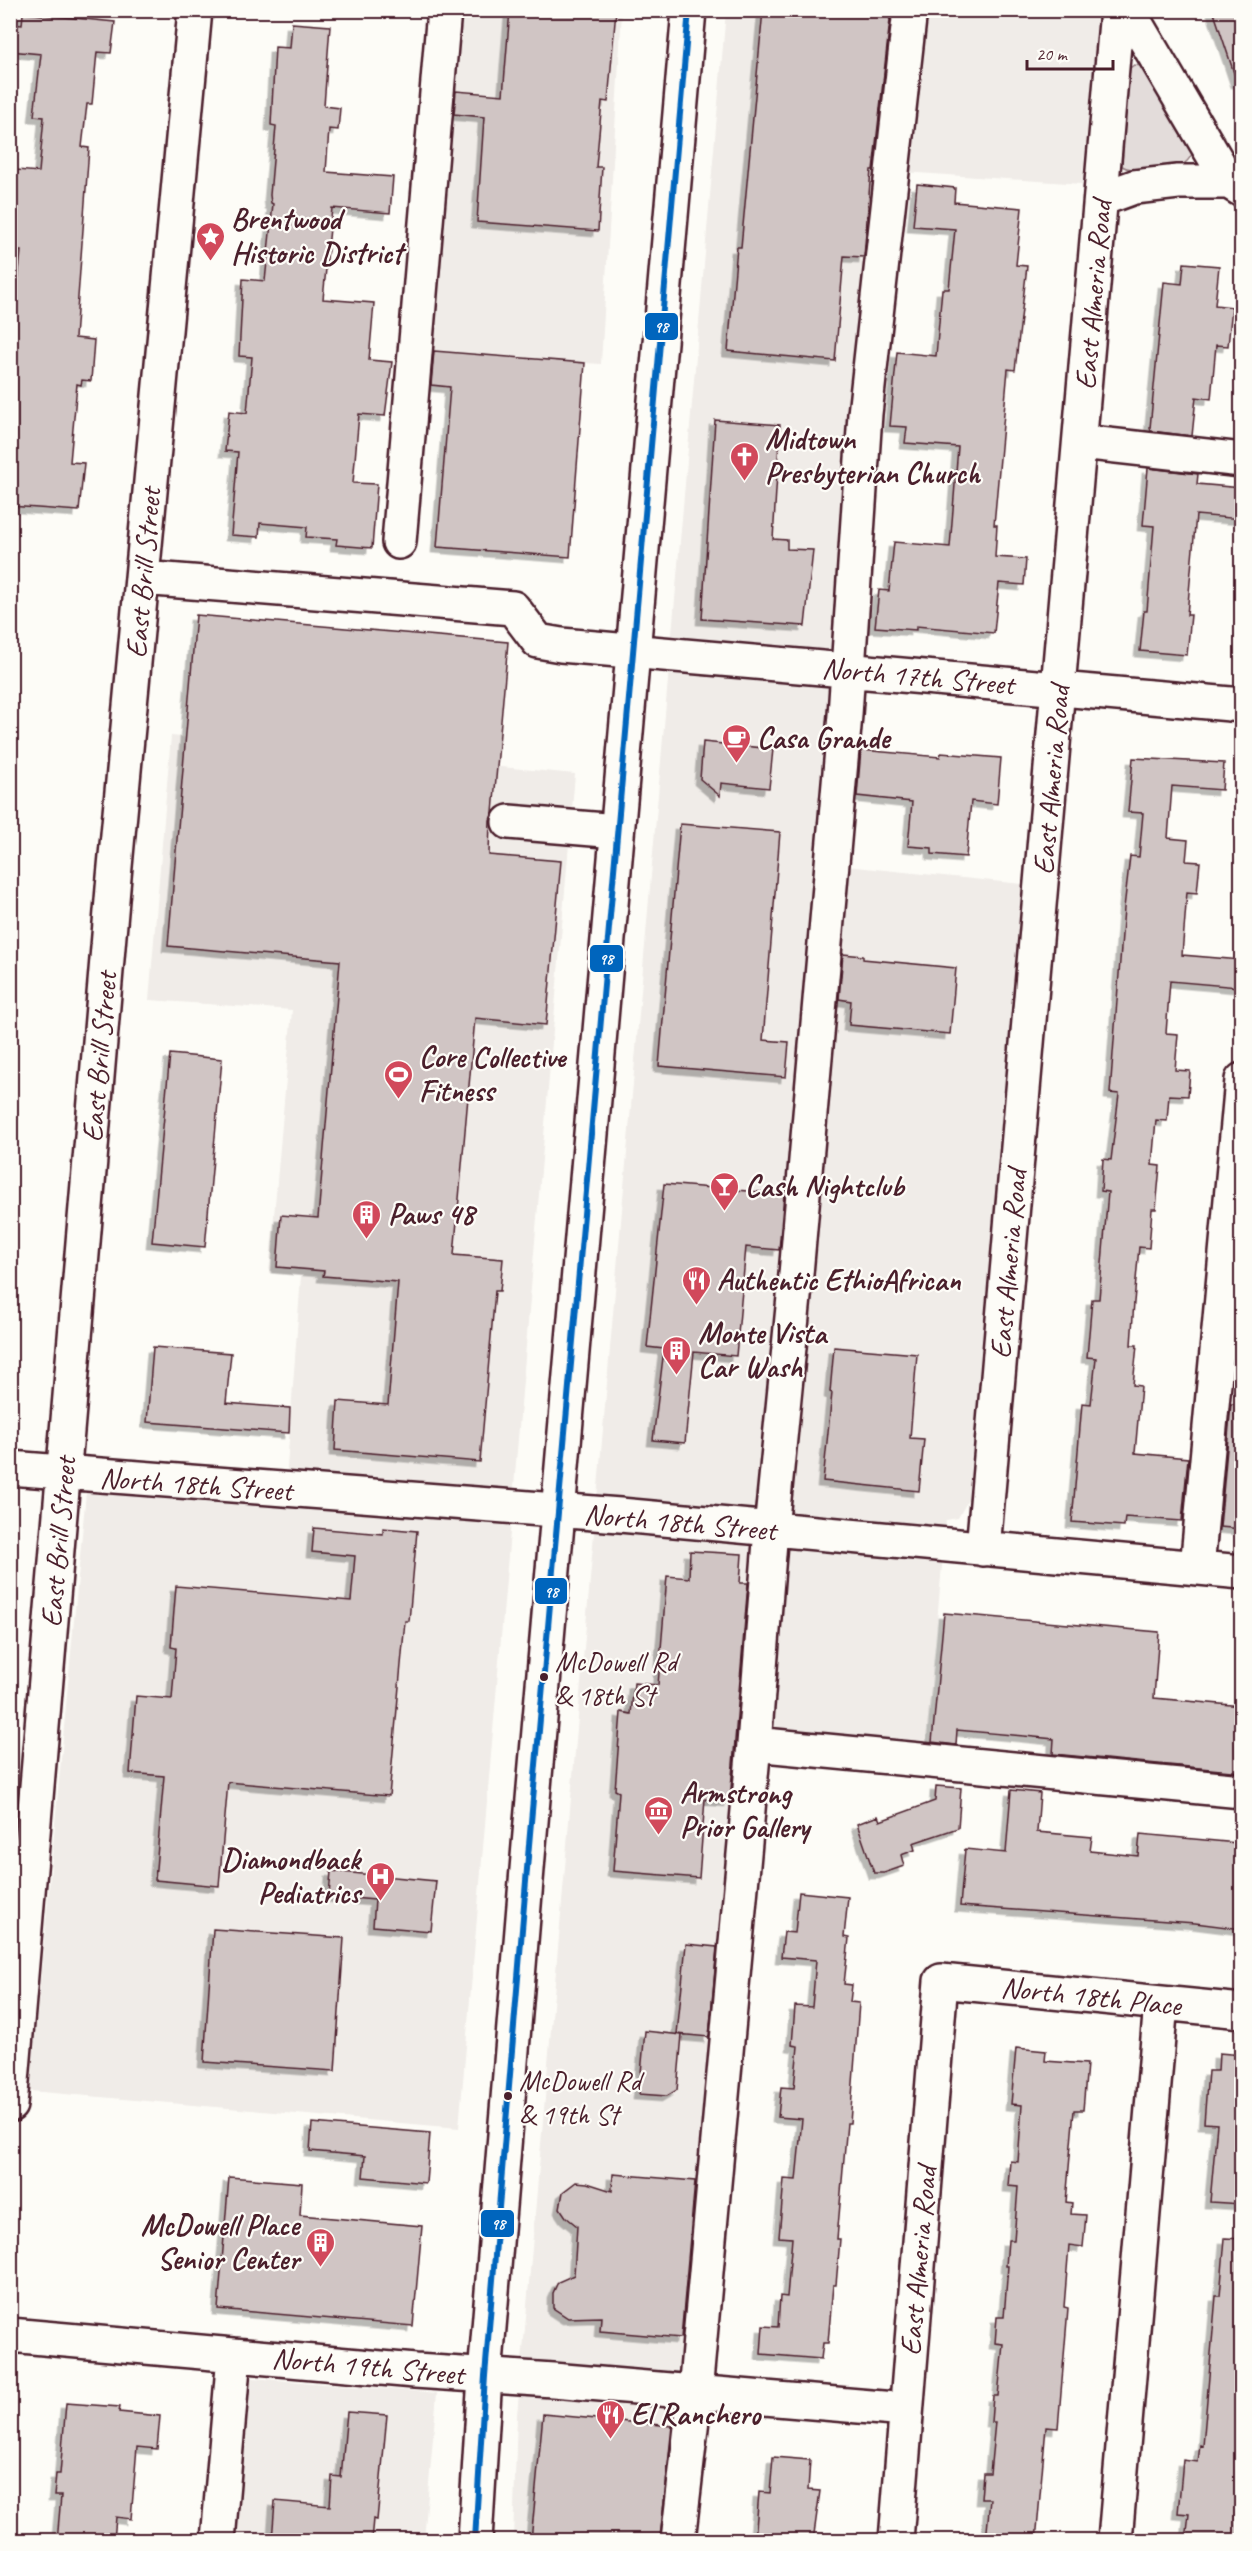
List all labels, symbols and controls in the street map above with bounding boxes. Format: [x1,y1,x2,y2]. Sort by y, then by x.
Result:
scale bar [1027,33,1112,71]
text: 20 m [1036,43,1069,65]
street label: East Almeria Road [1066,195,1121,391]
place label: Brentwood Historic District [231,200,407,272]
place icon: Brentwood Historic District [194,220,226,262]
line badge: 98 [644,312,679,341]
text: 98 [654,317,670,337]
place label: Midtown Presbyterian Church [765,420,981,492]
church icon: Midtown Presbyterian Church [728,440,760,482]
street label: East Brill Street [117,483,170,660]
street label: North 17th Street [820,649,1019,704]
street label: East Almeria Road [1024,680,1079,876]
place label: Casa Grande [757,719,892,757]
cafe icon: Casa Grande [720,722,752,764]
line badge: 98 [589,944,624,973]
text: 98 [599,949,615,969]
street label: East Brill Street [73,967,126,1144]
place label: Core Collective Fitness [419,1038,567,1110]
sports icon: Core Collective Fitness [382,1058,414,1100]
street label: East Almeria Road [981,1164,1036,1360]
place label: Cash Nightclub [745,1167,905,1205]
bar icon: Cash Nightclub [708,1170,740,1212]
place label: Paws 48 [388,1195,478,1233]
building icon: Paws 48 [351,1198,383,1240]
place label: Authentic EthioAfrican [717,1261,962,1299]
restaurant icon: Authentic EthioAfrican [680,1264,712,1306]
place label: Monte Vista Car Wash [698,1314,829,1386]
building icon: Monte Vista Car Wash [661,1334,693,1376]
street label: East Brill Street [32,1452,85,1629]
street label: North 18th Street [99,1458,297,1510]
street label: North 18th Street [582,1495,781,1550]
line badge: 98 [534,1577,568,1605]
text: 98 [544,1582,560,1602]
place label: McDowell Rd & 18th St [555,1644,681,1713]
marker: McDowell Rd & 18th St [538,1671,550,1683]
place label: Armstrong Prior Gallery [680,1774,812,1846]
museum icon: Armstrong Prior Gallery [643,1794,675,1836]
place label: Diamondback Pediatrics [222,1840,363,1912]
hospital icon: Diamondback Pediatrics [365,1860,397,1902]
street label: North 18th Place [999,1968,1185,2025]
place label: McDowell Rd & 19th St [519,2063,645,2132]
marker: McDowell Rd & 19th St [502,2090,514,2102]
street label: East Almeria Road [891,2161,946,2357]
place label: McDowell Place Senior Center [141,2206,302,2278]
line badge: 98 [480,2209,515,2238]
text: 98 [491,2214,507,2234]
building icon: McDowell Place Senior Center [304,2226,336,2268]
street label: North 19th Street [270,2339,469,2394]
place label: El Ranchero [631,2395,762,2433]
restaurant icon: El Ranchero [594,2398,626,2440]

